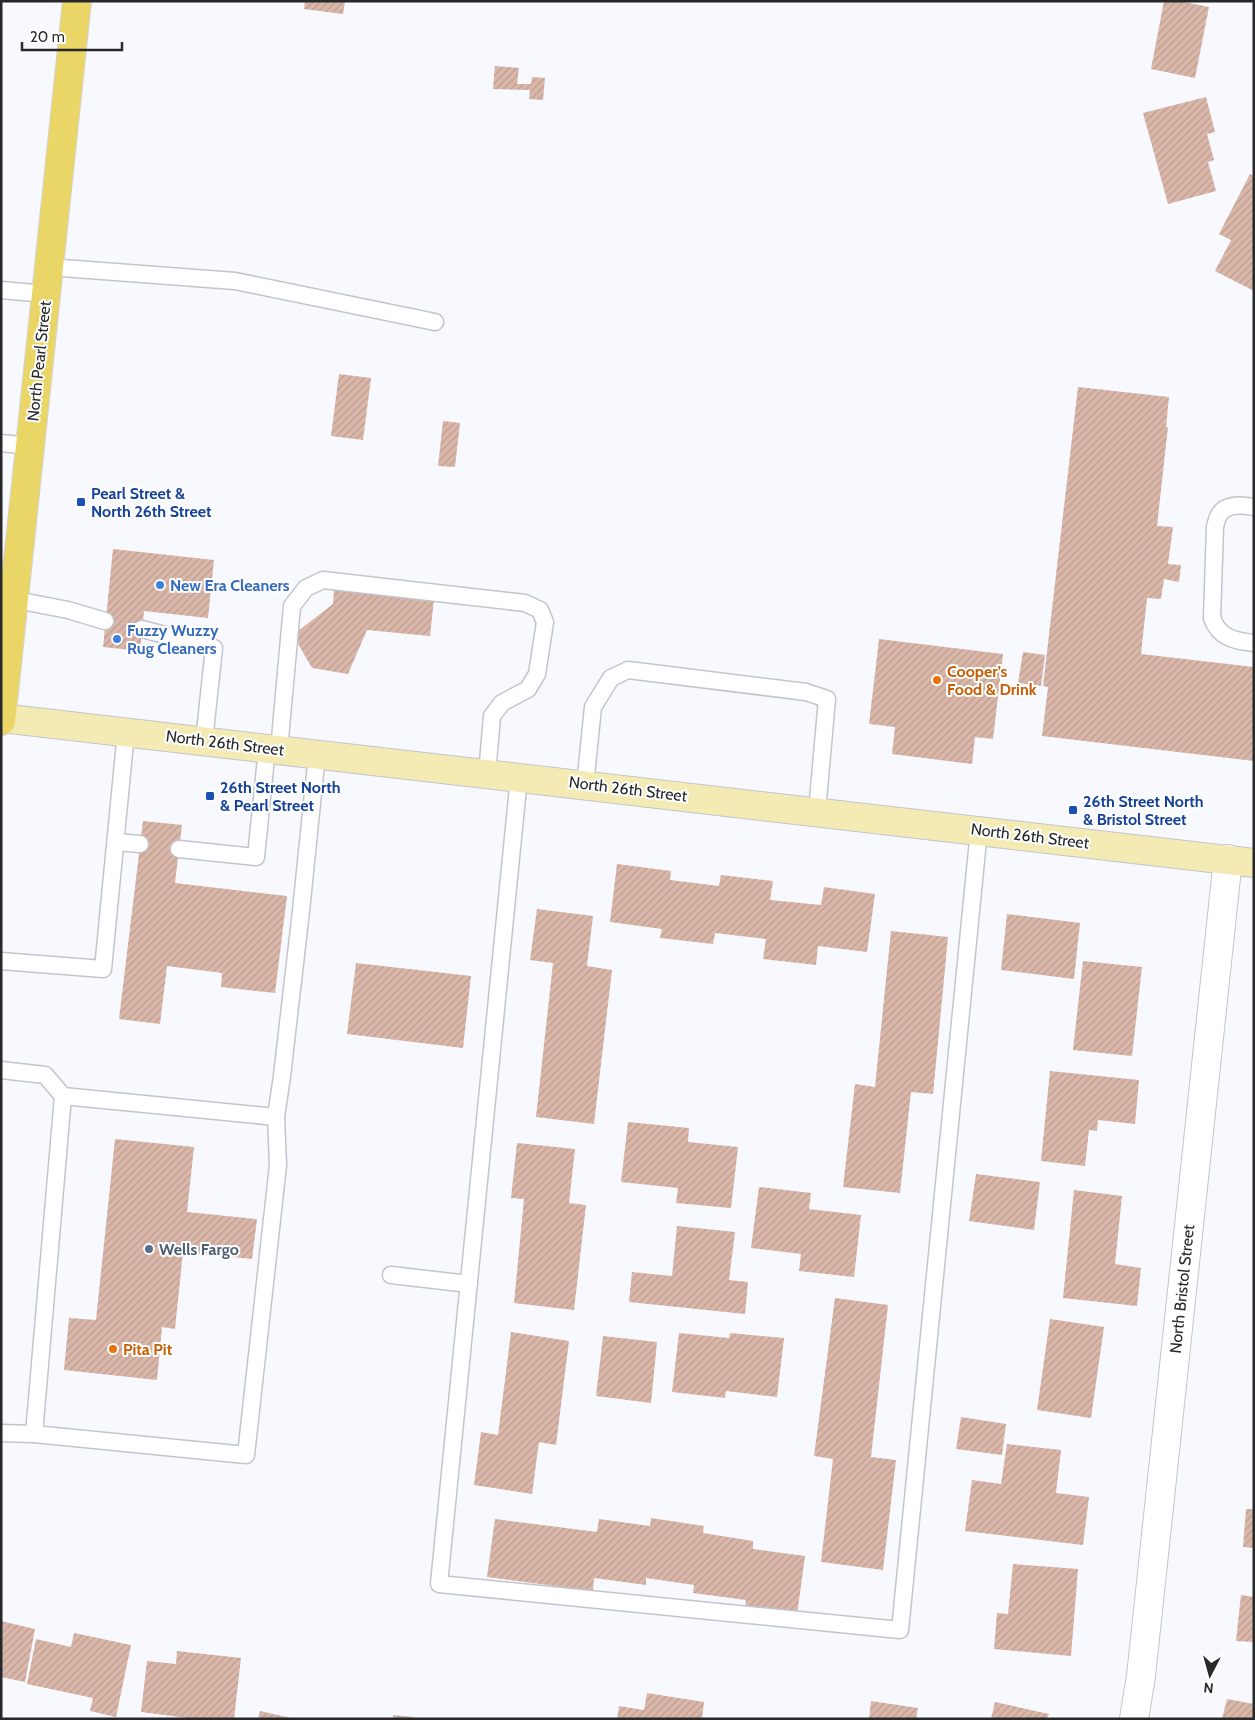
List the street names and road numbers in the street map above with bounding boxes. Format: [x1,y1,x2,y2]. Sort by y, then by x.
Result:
street label: North Pearl Street [23,299,55,422]
street label: North 26th Street [165,726,286,760]
street label: North 26th Street [568,772,689,806]
street label: North 26th Street [970,819,1091,853]
street label: North Bristol Street [1166,1223,1198,1354]

